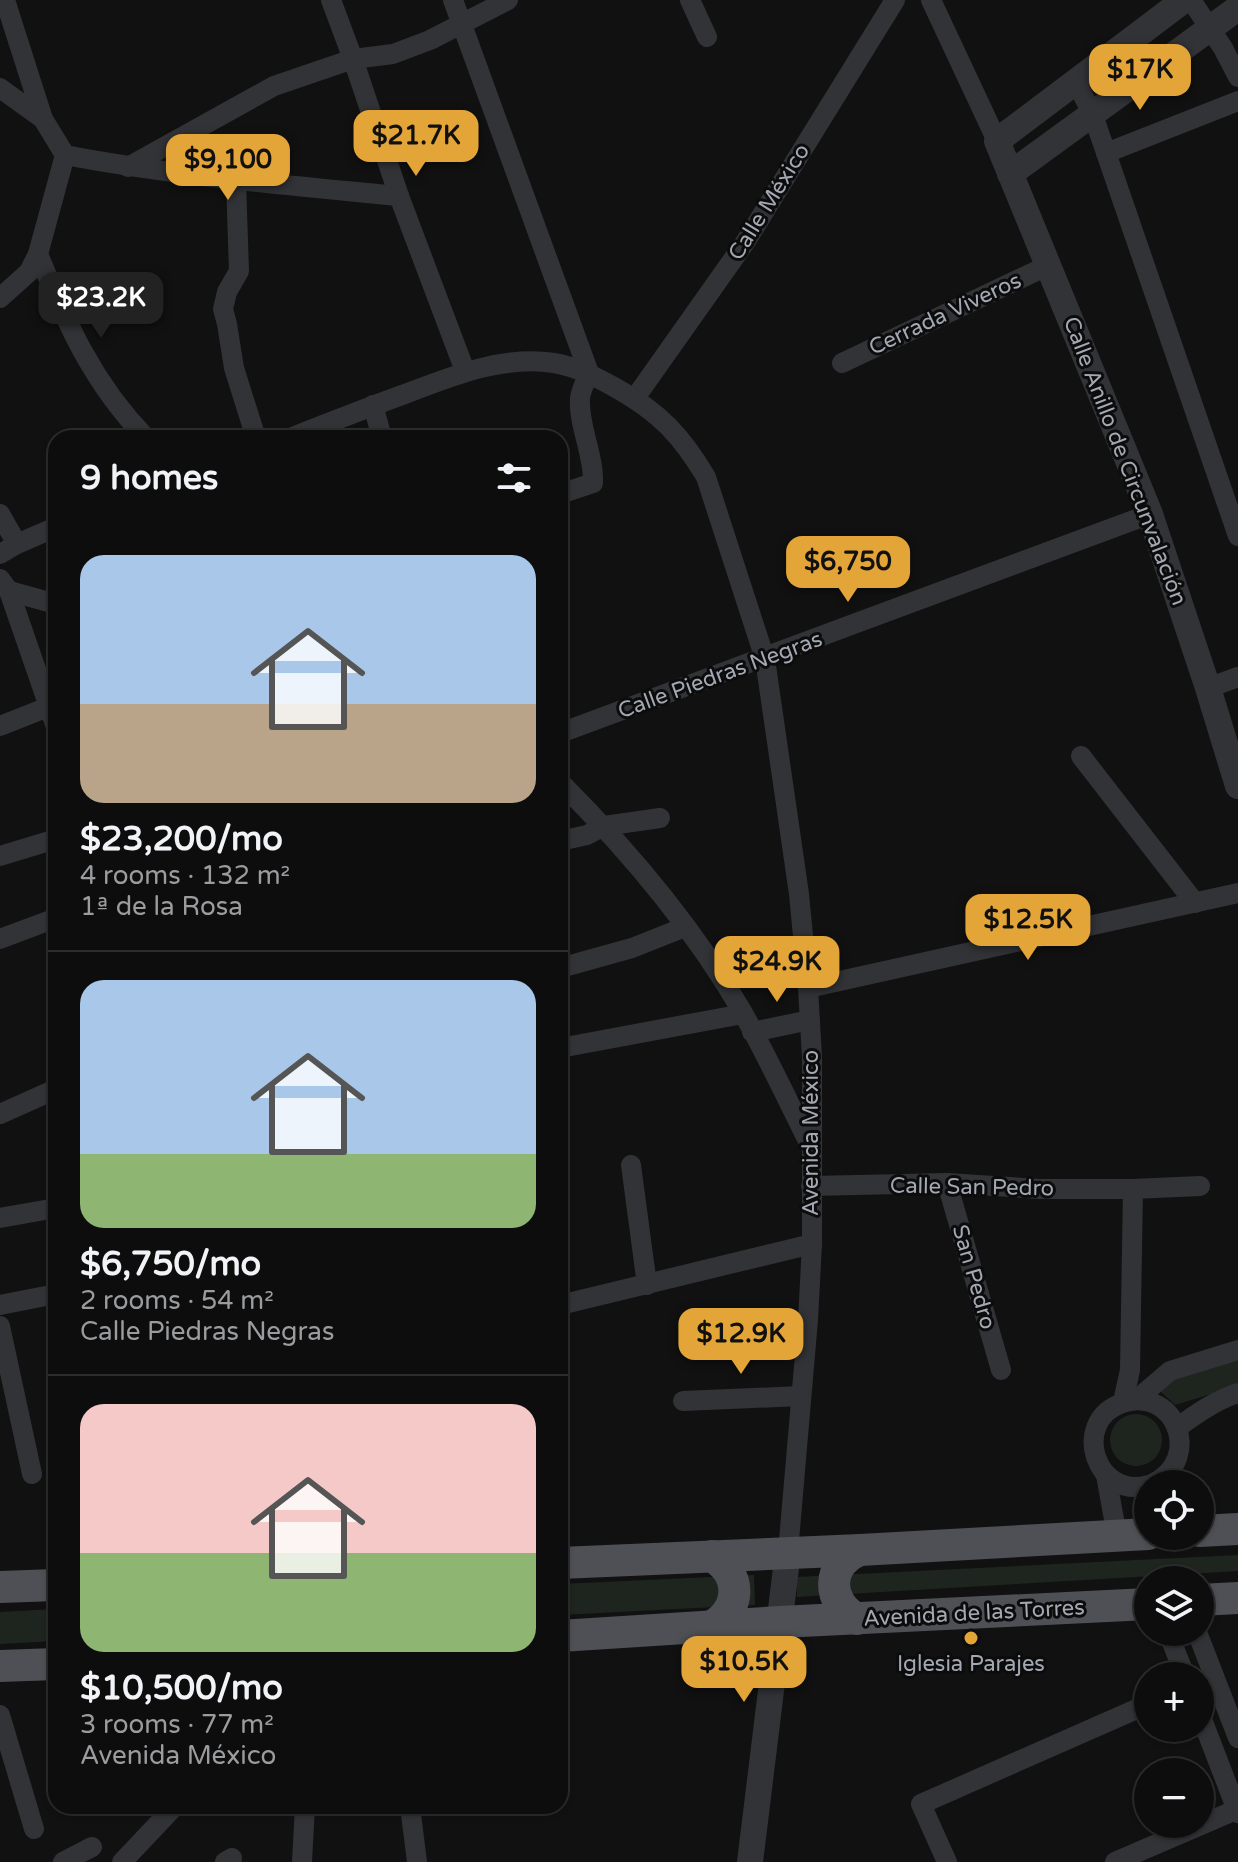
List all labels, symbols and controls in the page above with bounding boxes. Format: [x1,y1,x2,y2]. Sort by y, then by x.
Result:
pin: $17K [1093,44,1187,112]
text: $17K [1107,54,1173,85]
pin: $21.7K [351,110,481,178]
text: $21.7K [372,120,460,151]
pin: $9,100 [163,134,293,202]
street label: Calle México [723,139,815,265]
text: $9,100 [184,144,272,175]
street label: Cerrada Viveros [865,267,1025,361]
pin: $23.2K [36,272,166,340]
text: $23.2K [56,282,146,313]
street label: Calle Anillo de Circunvalación [1058,313,1192,609]
icon: filters [492,456,536,500]
text: 9 homes [80,458,218,499]
pin: $6,750 [783,536,913,604]
text: $6,750 [804,546,892,577]
icon: home [236,607,380,751]
street label: Calle Piedras Negras [614,626,826,724]
text: $23,200/mo [80,819,283,860]
text: 4 rooms · 132 m² [80,860,290,891]
text: 1ª de la Rosa [80,891,243,922]
pin: $12.5K [963,894,1093,962]
text: $12.5K [983,904,1073,935]
pin: $24.9K [712,936,842,1004]
text: $24.9K [732,946,822,977]
icon: home [236,1032,380,1176]
street label: Avenida México [798,1050,824,1216]
street label: Calle San Pedro [890,1173,1054,1201]
street label: San Pedro [947,1222,1001,1332]
text: $6,750/mo [80,1244,261,1285]
text: 2 rooms · 54 m² [80,1285,274,1316]
pin: $12.9K [676,1308,806,1376]
text: Calle Piedras Negras [80,1316,334,1347]
text: $12.9K [696,1318,786,1349]
icon: home [236,1456,380,1600]
map controls [1134,1470,1214,1838]
button: locate [1134,1470,1214,1550]
button: layers [1134,1566,1214,1646]
street label: Avenida de las Torres [863,1594,1085,1632]
marker: Iglesia Parajes [962,1629,980,1647]
pin: $10.5K [679,1636,809,1704]
text: $10.5K [699,1646,789,1677]
place label: Iglesia Parajes [897,1651,1045,1677]
button: + [1134,1662,1214,1742]
text: $10,500/mo [80,1668,283,1709]
text: 3 rooms · 77 m² [80,1709,274,1740]
text: Avenida México [80,1740,276,1771]
button: − [1134,1758,1214,1838]

